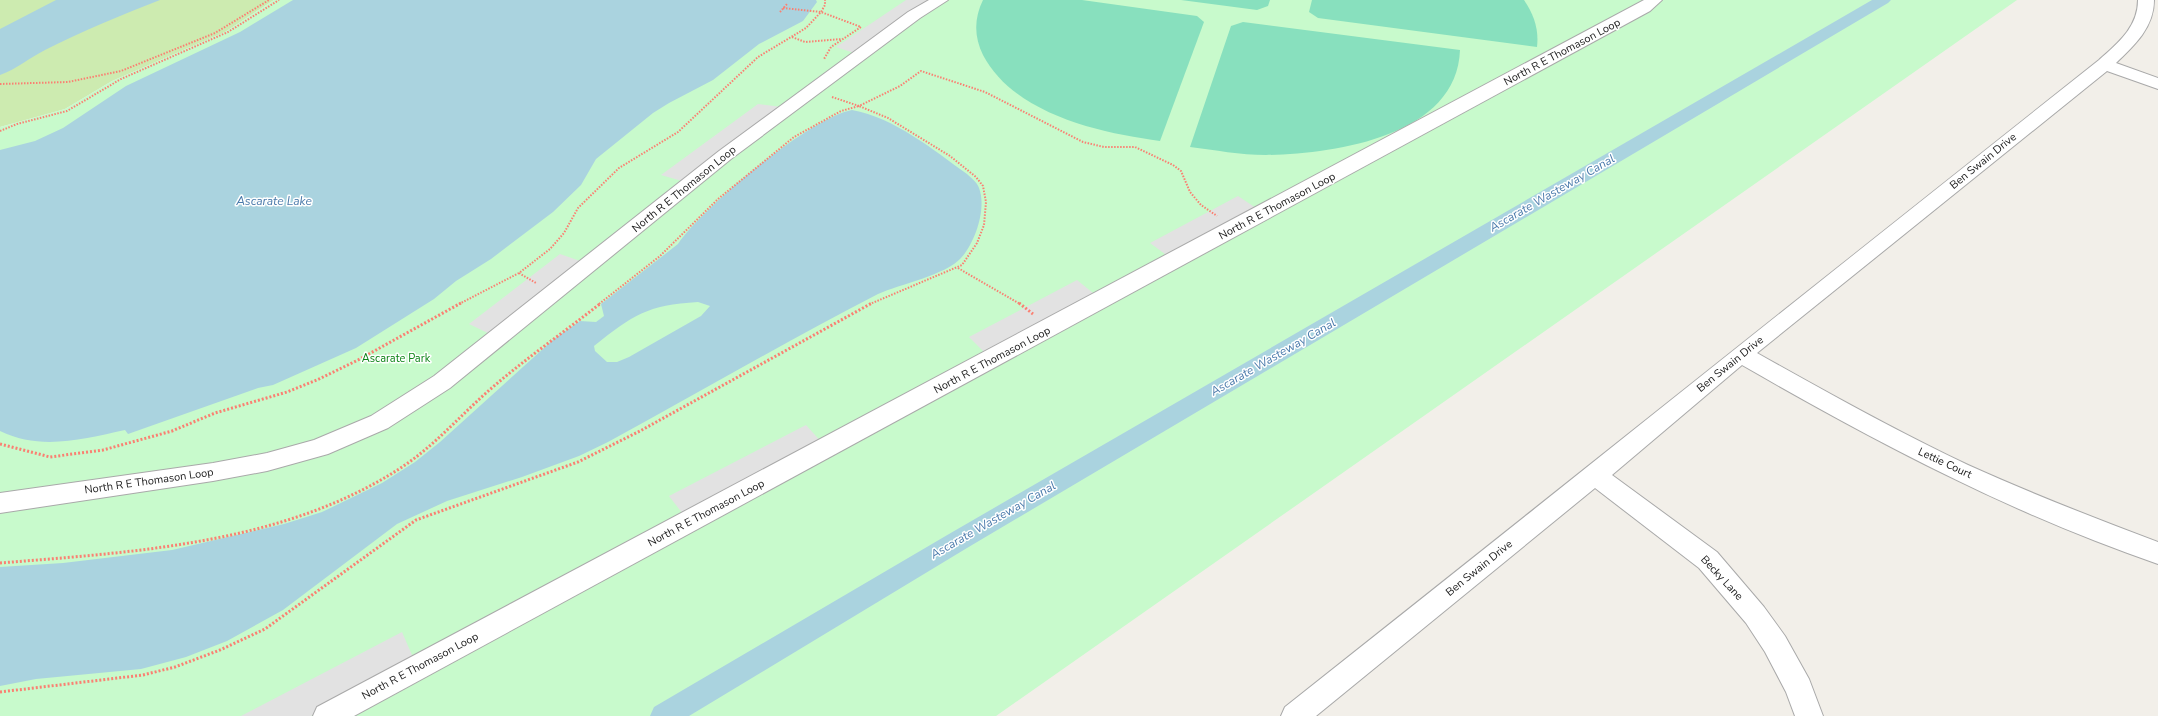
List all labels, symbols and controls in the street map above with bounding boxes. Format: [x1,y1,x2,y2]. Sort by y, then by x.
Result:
street label: North R E Thomason Loop [1501,15,1623,89]
street label: Ben Swain Drive [1947,129,2020,193]
street label: North R E Thomason Loop [629,142,739,236]
water label: Ascarate Wasteway Canal [1486,150,1618,236]
street label: North R E Thomason Loop [1216,169,1338,243]
water label: Ascarate Lake [235,193,312,209]
water label: Ascarate Wasteway Canal [1207,314,1339,400]
street label: North R E Thomason Loop [931,323,1053,397]
street label: Ben Swain Drive [1694,332,1767,396]
park label: Ascarate Park [362,351,431,366]
street label: Lettie Court [1916,444,1975,482]
street label: North R E Thomason Loop [84,465,214,497]
street label: North R E Thomason Loop [645,476,767,550]
water label: Ascarate Wasteway Canal [927,477,1059,563]
street label: Ben Swain Drive [1443,536,1516,600]
street label: Becky Lane [1697,552,1747,604]
street label: North R E Thomason Loop [359,629,481,703]

